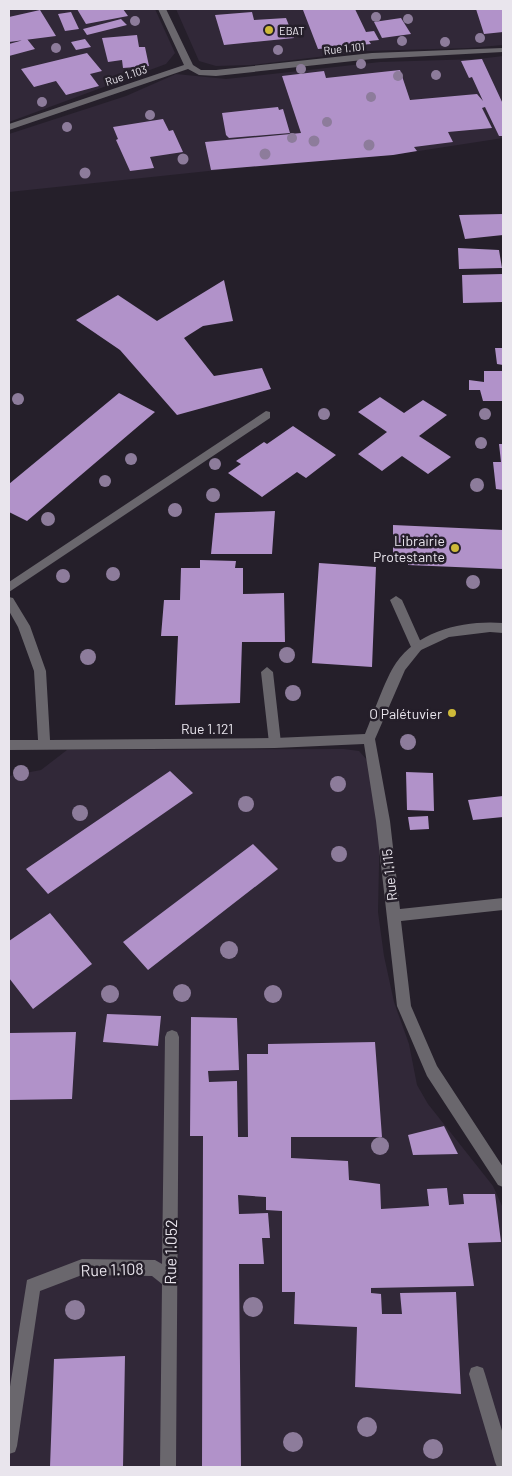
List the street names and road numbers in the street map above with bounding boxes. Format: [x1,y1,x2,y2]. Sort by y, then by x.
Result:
street label: Rue 1.101 [323,39,365,57]
street label: Rue 1.103 [103,62,149,88]
street label: Rue 1.121 [181,720,233,737]
street label: Rue 1.115 [378,848,400,902]
street label: Rue 1.052 [160,1219,180,1285]
street label: Rue 1.108 [80,1258,144,1280]

